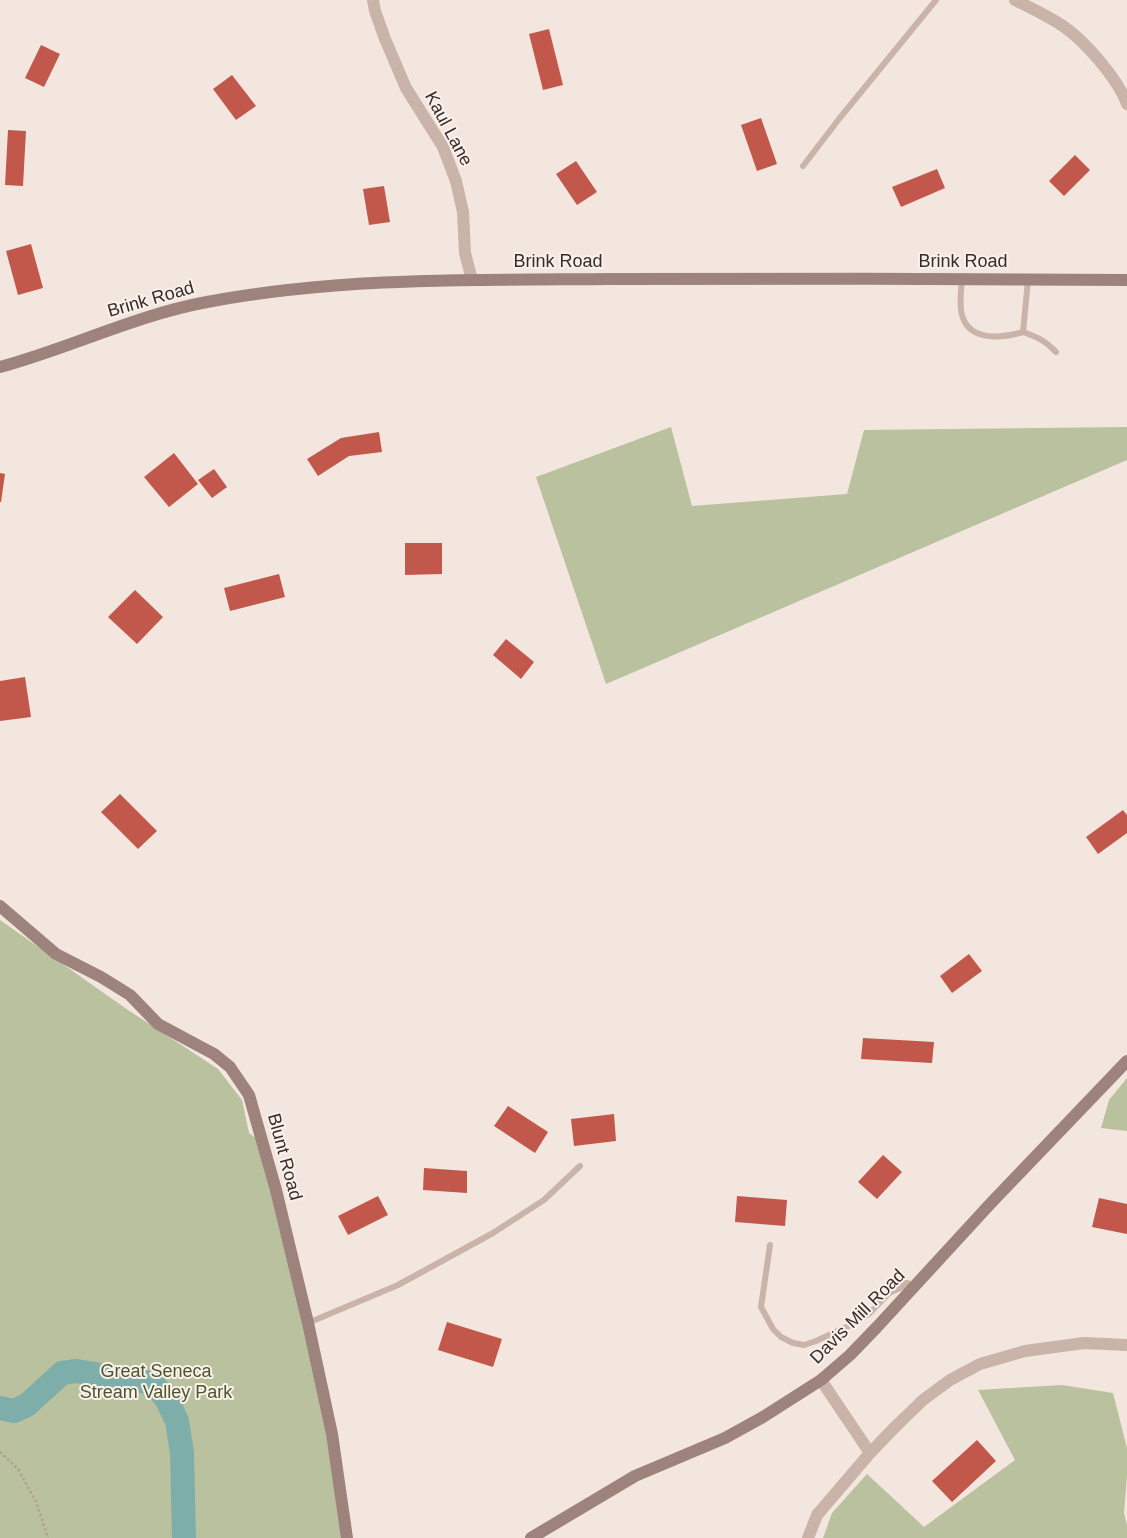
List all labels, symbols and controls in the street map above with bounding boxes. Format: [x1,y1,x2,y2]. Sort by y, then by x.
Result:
street label: Kaul Lane [419,88,477,170]
street label: Brink Road [513,251,603,273]
street label: Brink Road [918,251,1008,273]
street label: Brink Road [105,277,197,323]
street label: Blunt Road [262,1111,306,1203]
street label: Davis Mill Road [806,1265,910,1369]
park label: Great Seneca Stream Valley Park [80,1361,232,1404]

